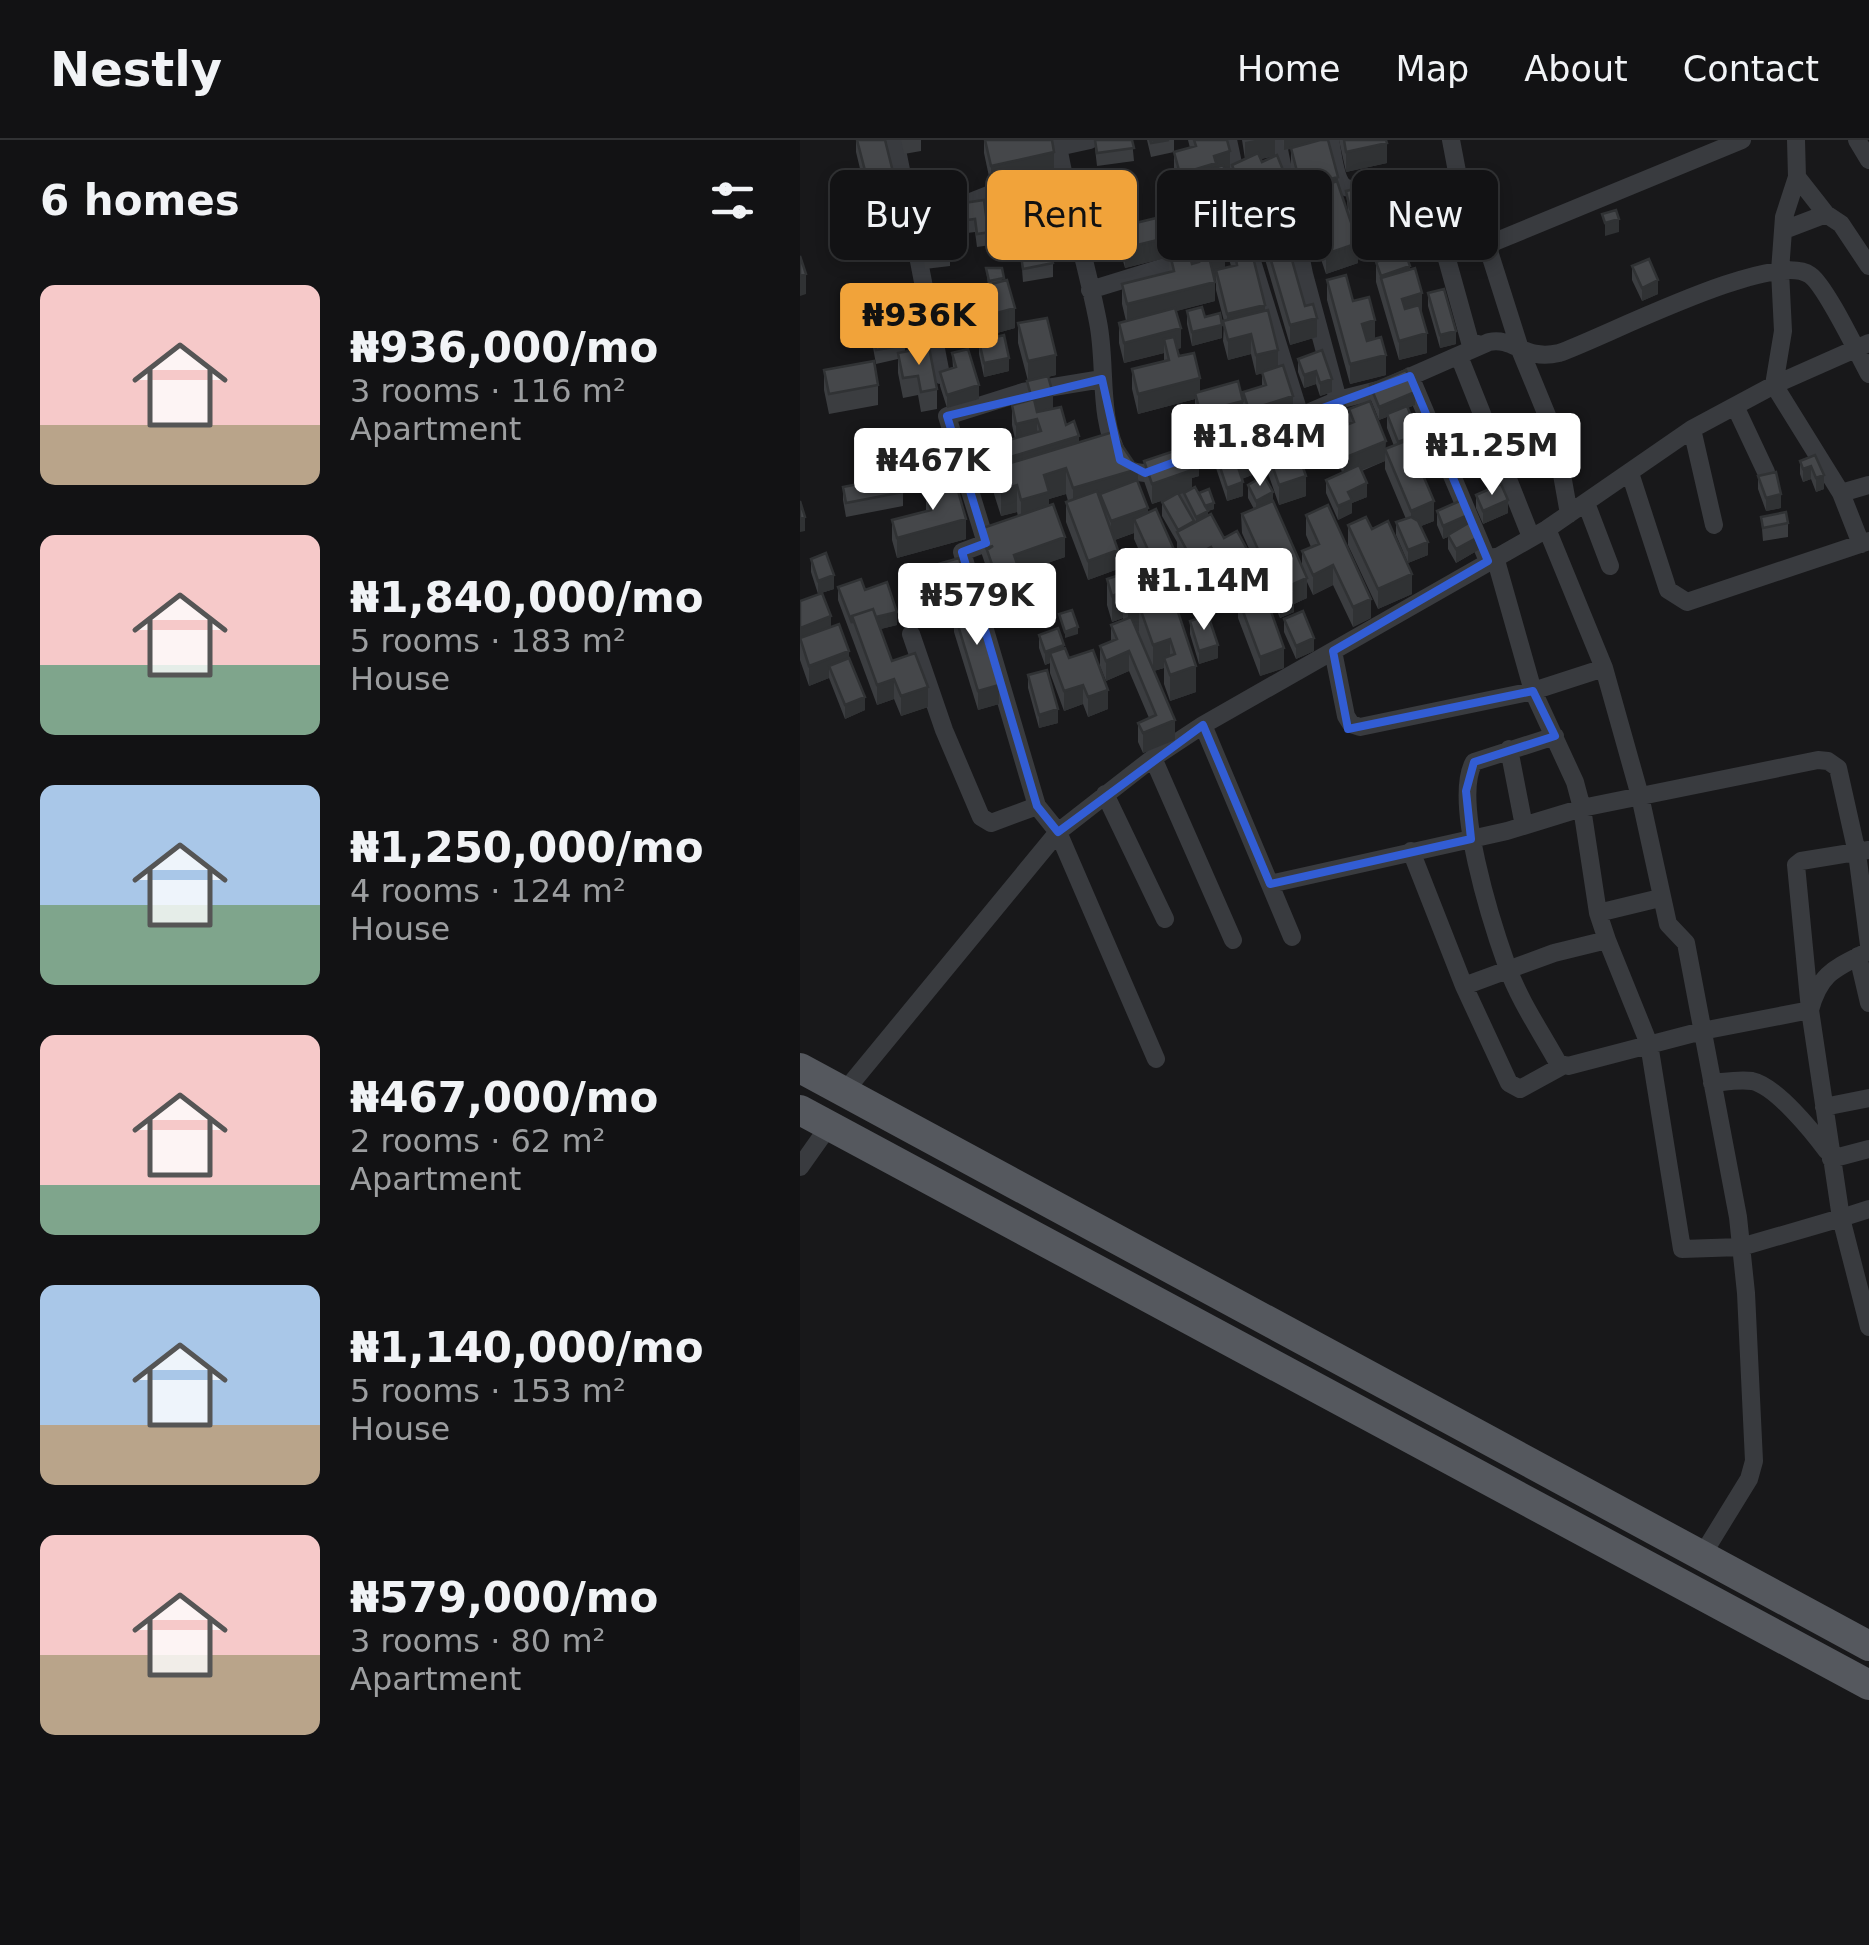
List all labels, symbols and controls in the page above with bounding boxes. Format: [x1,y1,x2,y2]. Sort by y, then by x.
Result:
text: Nestly [50,41,222,97]
text: Home [1237,49,1340,89]
text: Map [1395,49,1469,89]
text: About [1524,49,1628,89]
text: Contact [1683,49,1819,89]
chip: Buy [830,170,967,260]
chip: Rent [987,170,1137,260]
chip: Filters [1157,170,1332,260]
chip: New [1352,170,1498,260]
icon: filters [705,173,760,228]
text: 6 homes [40,176,240,225]
pin: ₦936K [849,283,989,368]
text: ₦936K [862,296,976,334]
text: ₦936,000/mo [350,323,658,372]
icon: home [120,325,240,445]
text: 3 rooms · 116 m² [350,372,626,410]
pin: ₦1.84M [1179,404,1341,489]
text: Apartment [350,410,521,448]
pin: ₦1.25M [1411,413,1573,498]
text: ₦1.84M [1193,417,1327,455]
text: ₦1.25M [1425,426,1559,464]
pin: ₦467K [863,428,1003,513]
text: ₦467K [876,441,990,479]
pin: ₦1.14M [1123,548,1285,633]
text: ₦1.14M [1137,561,1271,599]
pin: ₦579K [907,563,1047,648]
text: ₦1,840,000/mo [350,573,704,622]
icon: home [120,575,240,695]
text: ₦579K [920,576,1034,614]
text: 5 rooms · 183 m² [350,622,626,660]
text: House [350,660,450,698]
text: ₦1,250,000/mo [350,823,704,872]
icon: home [120,825,240,945]
text: 4 rooms · 124 m² [350,872,626,910]
text: House [350,910,450,948]
text: ₦467,000/mo [350,1073,658,1122]
icon: home [120,1075,240,1195]
text: 2 rooms · 62 m² [350,1122,605,1160]
text: Apartment [350,1160,521,1198]
text: ₦1,140,000/mo [350,1323,704,1372]
icon: home [120,1325,240,1445]
text: 5 rooms · 153 m² [350,1372,626,1410]
text: House [350,1410,450,1448]
text: ₦579,000/mo [350,1573,658,1622]
icon: home [120,1575,240,1695]
text: 3 rooms · 80 m² [350,1622,605,1660]
text: Apartment [350,1660,521,1698]

